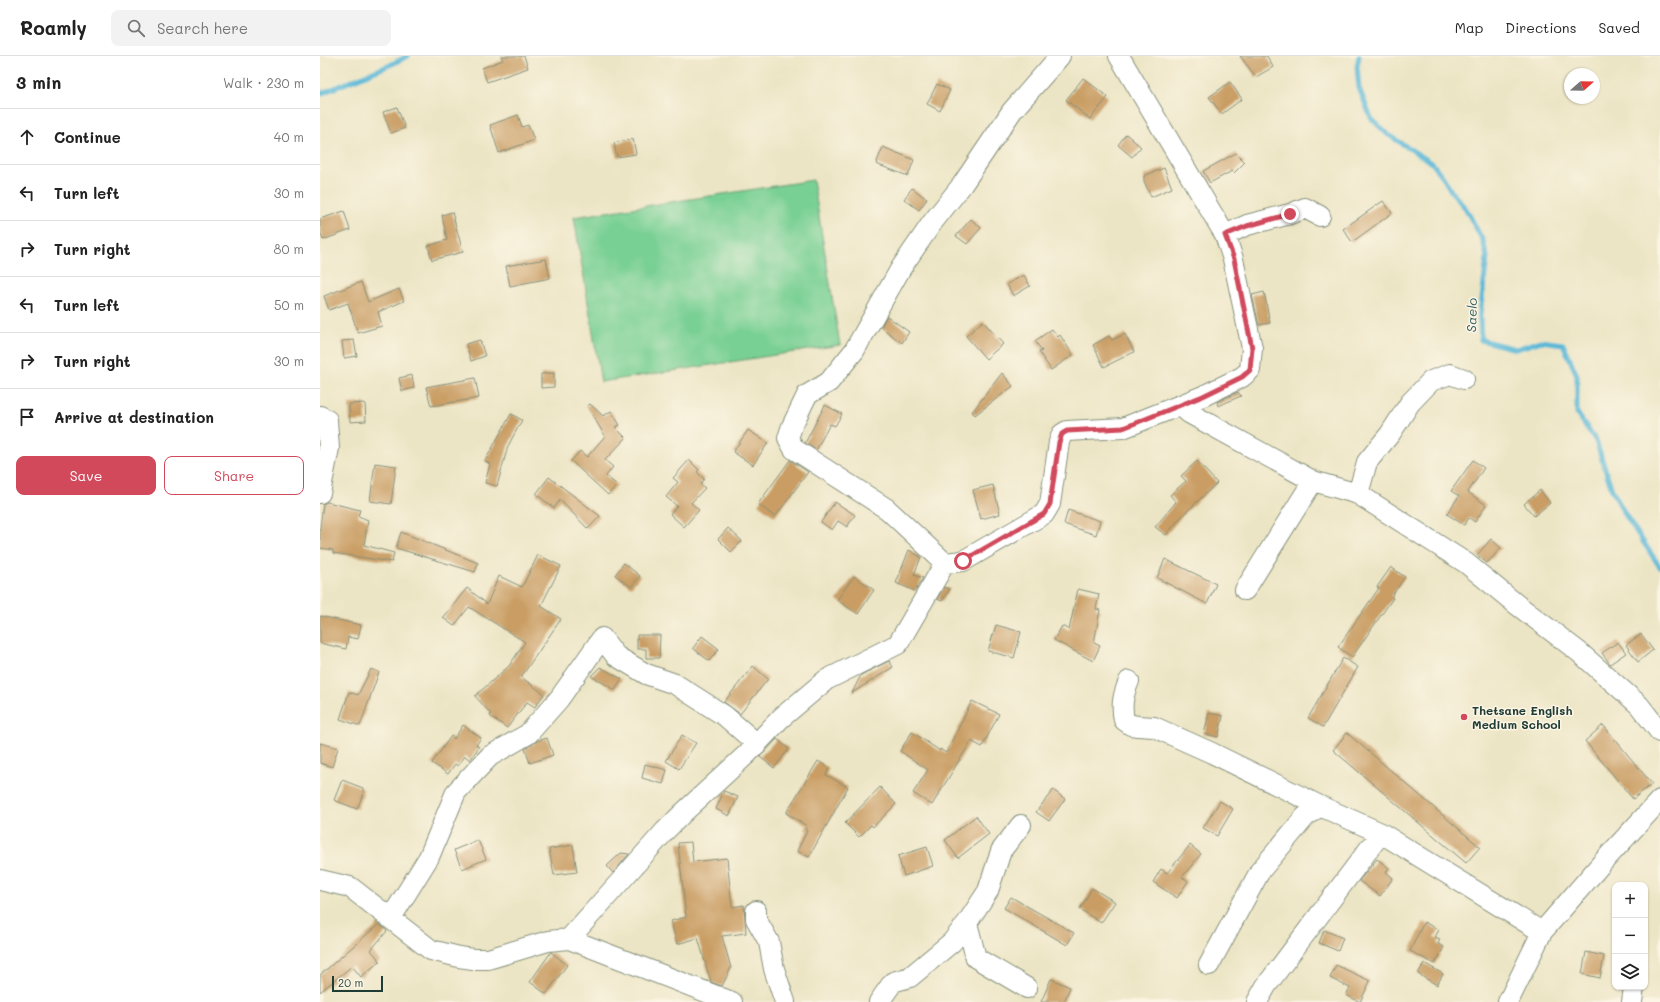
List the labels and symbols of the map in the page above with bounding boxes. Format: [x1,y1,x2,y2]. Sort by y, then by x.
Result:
north arrow [1564,68,1600,104]
route end [1281,205,1299,223]
water label: Saelo [1462,297,1480,333]
route start [954,552,972,570]
place label: Thetsane English Medium School [1472,702,1572,732]
marker: Thetsane English Medium School [1459,712,1469,722]
scale bar [332,974,383,993]

